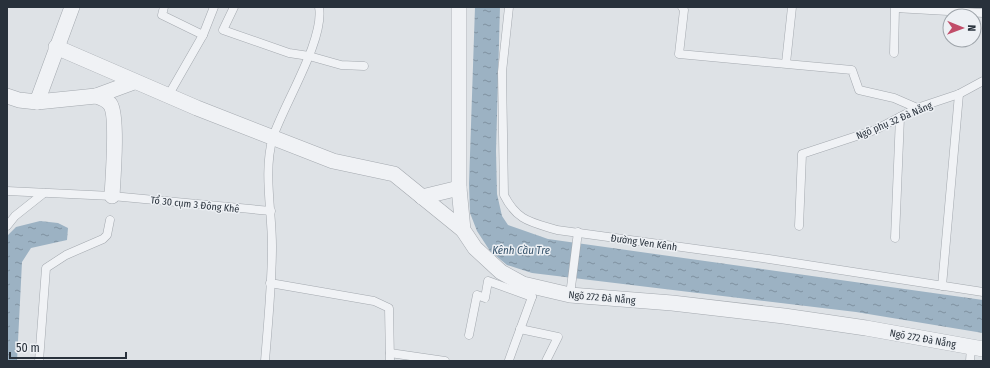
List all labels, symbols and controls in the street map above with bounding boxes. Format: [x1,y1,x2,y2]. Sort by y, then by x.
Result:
north arrow [942,8,982,48]
text: N [965,25,978,32]
street label: Ngõ phụ 32 Đà Nẵng [854,98,935,142]
street label: Tổ 30 cụm 3 Đông Khê [150,192,240,216]
street label: Đường Ven Kênh [610,232,678,254]
water label: Kênh Cầu Tre [492,244,550,257]
street label: Ngõ 272 Đà Nẵng [568,288,636,307]
street label: Ngõ 272 Đà Nẵng [889,326,957,351]
scale bar [10,334,126,360]
text: 50 m [16,341,40,355]

